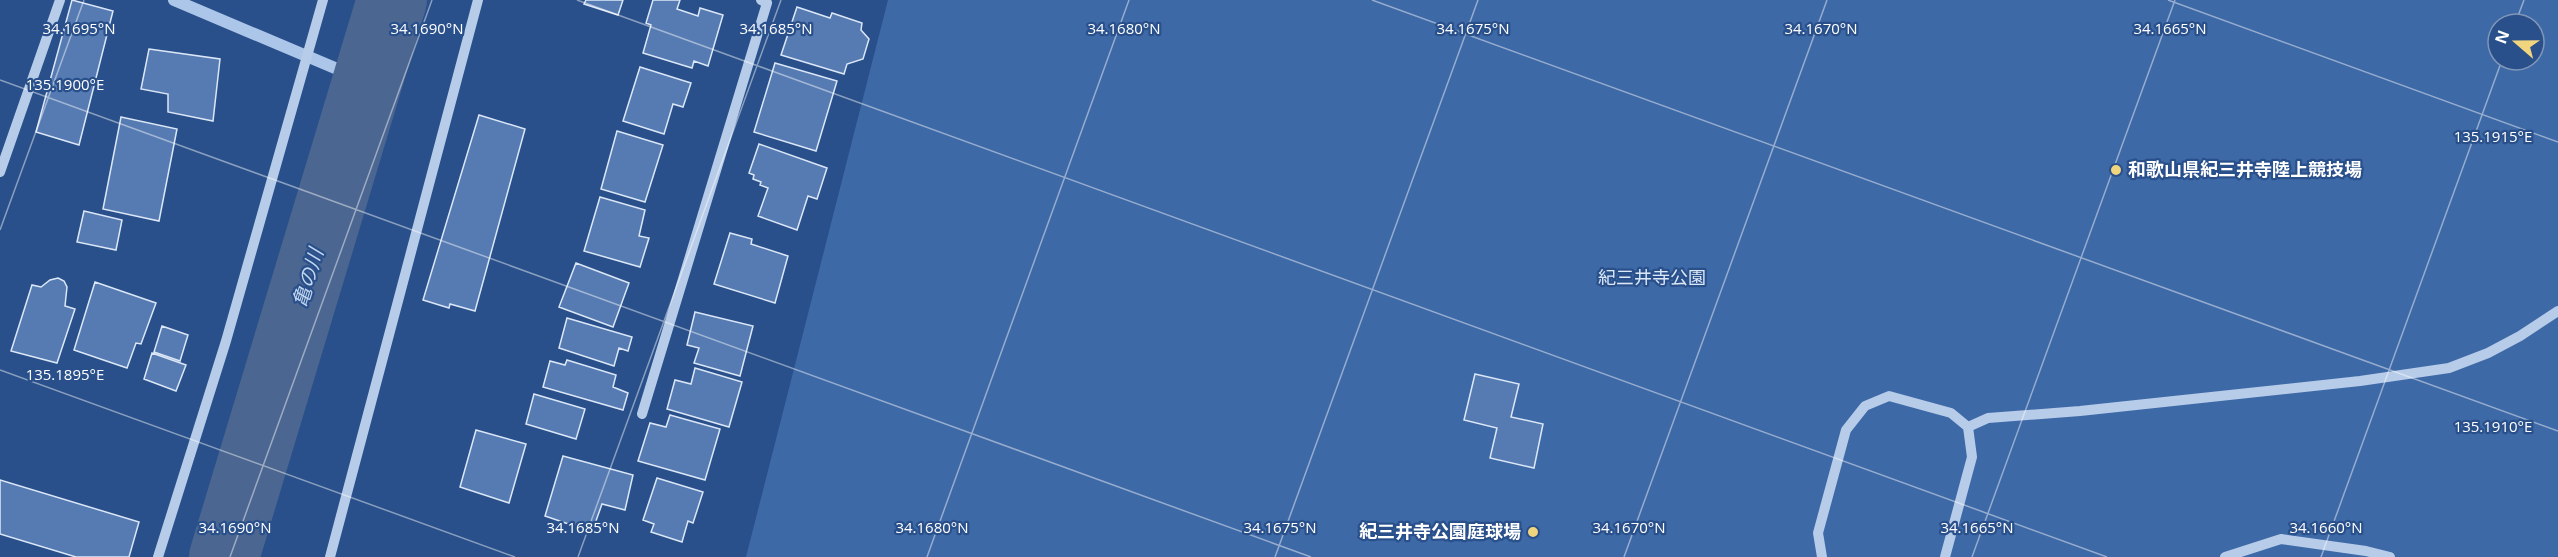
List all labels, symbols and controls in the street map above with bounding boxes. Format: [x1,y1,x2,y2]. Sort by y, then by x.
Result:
north arrow [2486,12,2546,72]
text: 34.1695°N [42,18,116,38]
text: 34.1690°N [390,18,464,38]
text: 34.1685°N [739,18,813,38]
text: 34.1680°N [1087,18,1161,38]
text: 34.1675°N [1436,18,1510,38]
text: 34.1670°N [1784,18,1858,38]
text: 34.1665°N [2133,18,2207,38]
text: N [2489,27,2514,47]
text: 135.1900°E [26,74,104,94]
text: 135.1915°E [2454,126,2532,146]
place label: 和歌山県紀三井寺陸上競技場 [2128,157,2362,181]
marker: 和歌山県紀三井寺陸上競技場 [2109,163,2123,177]
water label: 亀の川 [286,243,330,310]
park label: 紀三井寺公園 [1598,265,1706,289]
text: 135.1895°E [26,364,104,384]
text: 135.1910°E [2454,416,2532,436]
text: 34.1690°N [198,517,272,537]
text: 34.1685°N [546,517,620,537]
text: 34.1680°N [895,517,969,537]
text: 34.1675°N [1243,517,1317,537]
text: 34.1670°N [1592,517,1666,537]
text: 34.1665°N [1940,517,2014,537]
text: 34.1660°N [2289,517,2363,537]
place label: 紀三井寺公園庭球場 [1359,519,1521,543]
marker: 紀三井寺公園庭球場 [1526,525,1540,539]

